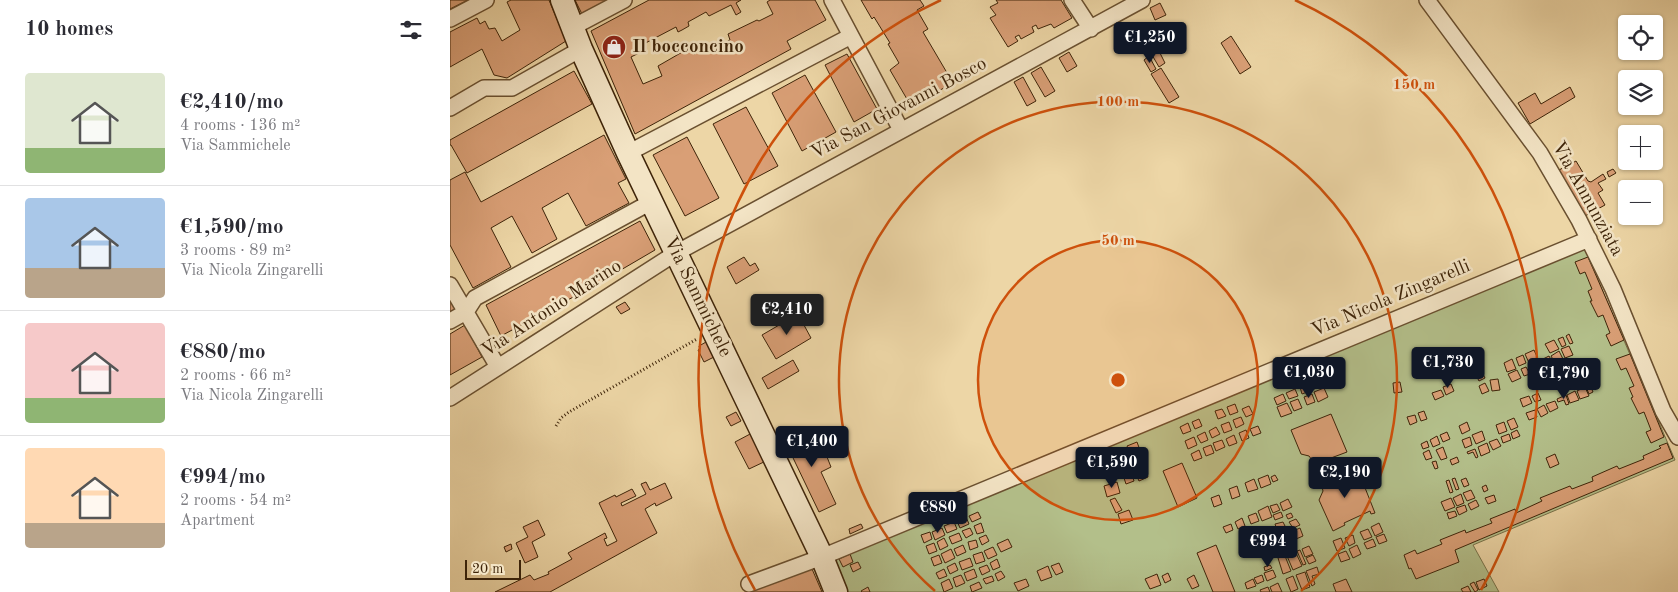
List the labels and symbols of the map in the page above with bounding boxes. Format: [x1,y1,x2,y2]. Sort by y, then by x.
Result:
pin: €1,250 [1109,22,1191,64]
shop icon: Il bocconcino [601,34,627,60]
place label: Il bocconcino [632,38,744,57]
street label: Via San Giovanni Bosco [808,55,990,163]
text: 150 m [1393,78,1435,93]
text: 100 m [1097,95,1139,110]
street label: Via Annunziata [1548,138,1627,260]
street label: Via Sammichele [660,234,734,360]
text: 50 m [1101,234,1135,249]
street label: Via Antonio Marino [479,257,625,361]
street label: Via Nicola Zingarelli [1309,257,1473,341]
pin: €2,410 [746,294,828,336]
pin: €1,730 [1407,346,1489,389]
pin: €1,030 [1268,356,1350,399]
pin: €1,790 [1523,358,1605,400]
centre of rings [1109,371,1127,389]
pin: €1,400 [771,426,853,468]
pin: €1,590 [1071,446,1153,489]
pin: €2,190 [1304,456,1386,499]
pin: €880 [908,492,968,534]
pin: €994 [1238,526,1298,568]
scale bar [465,557,521,580]

